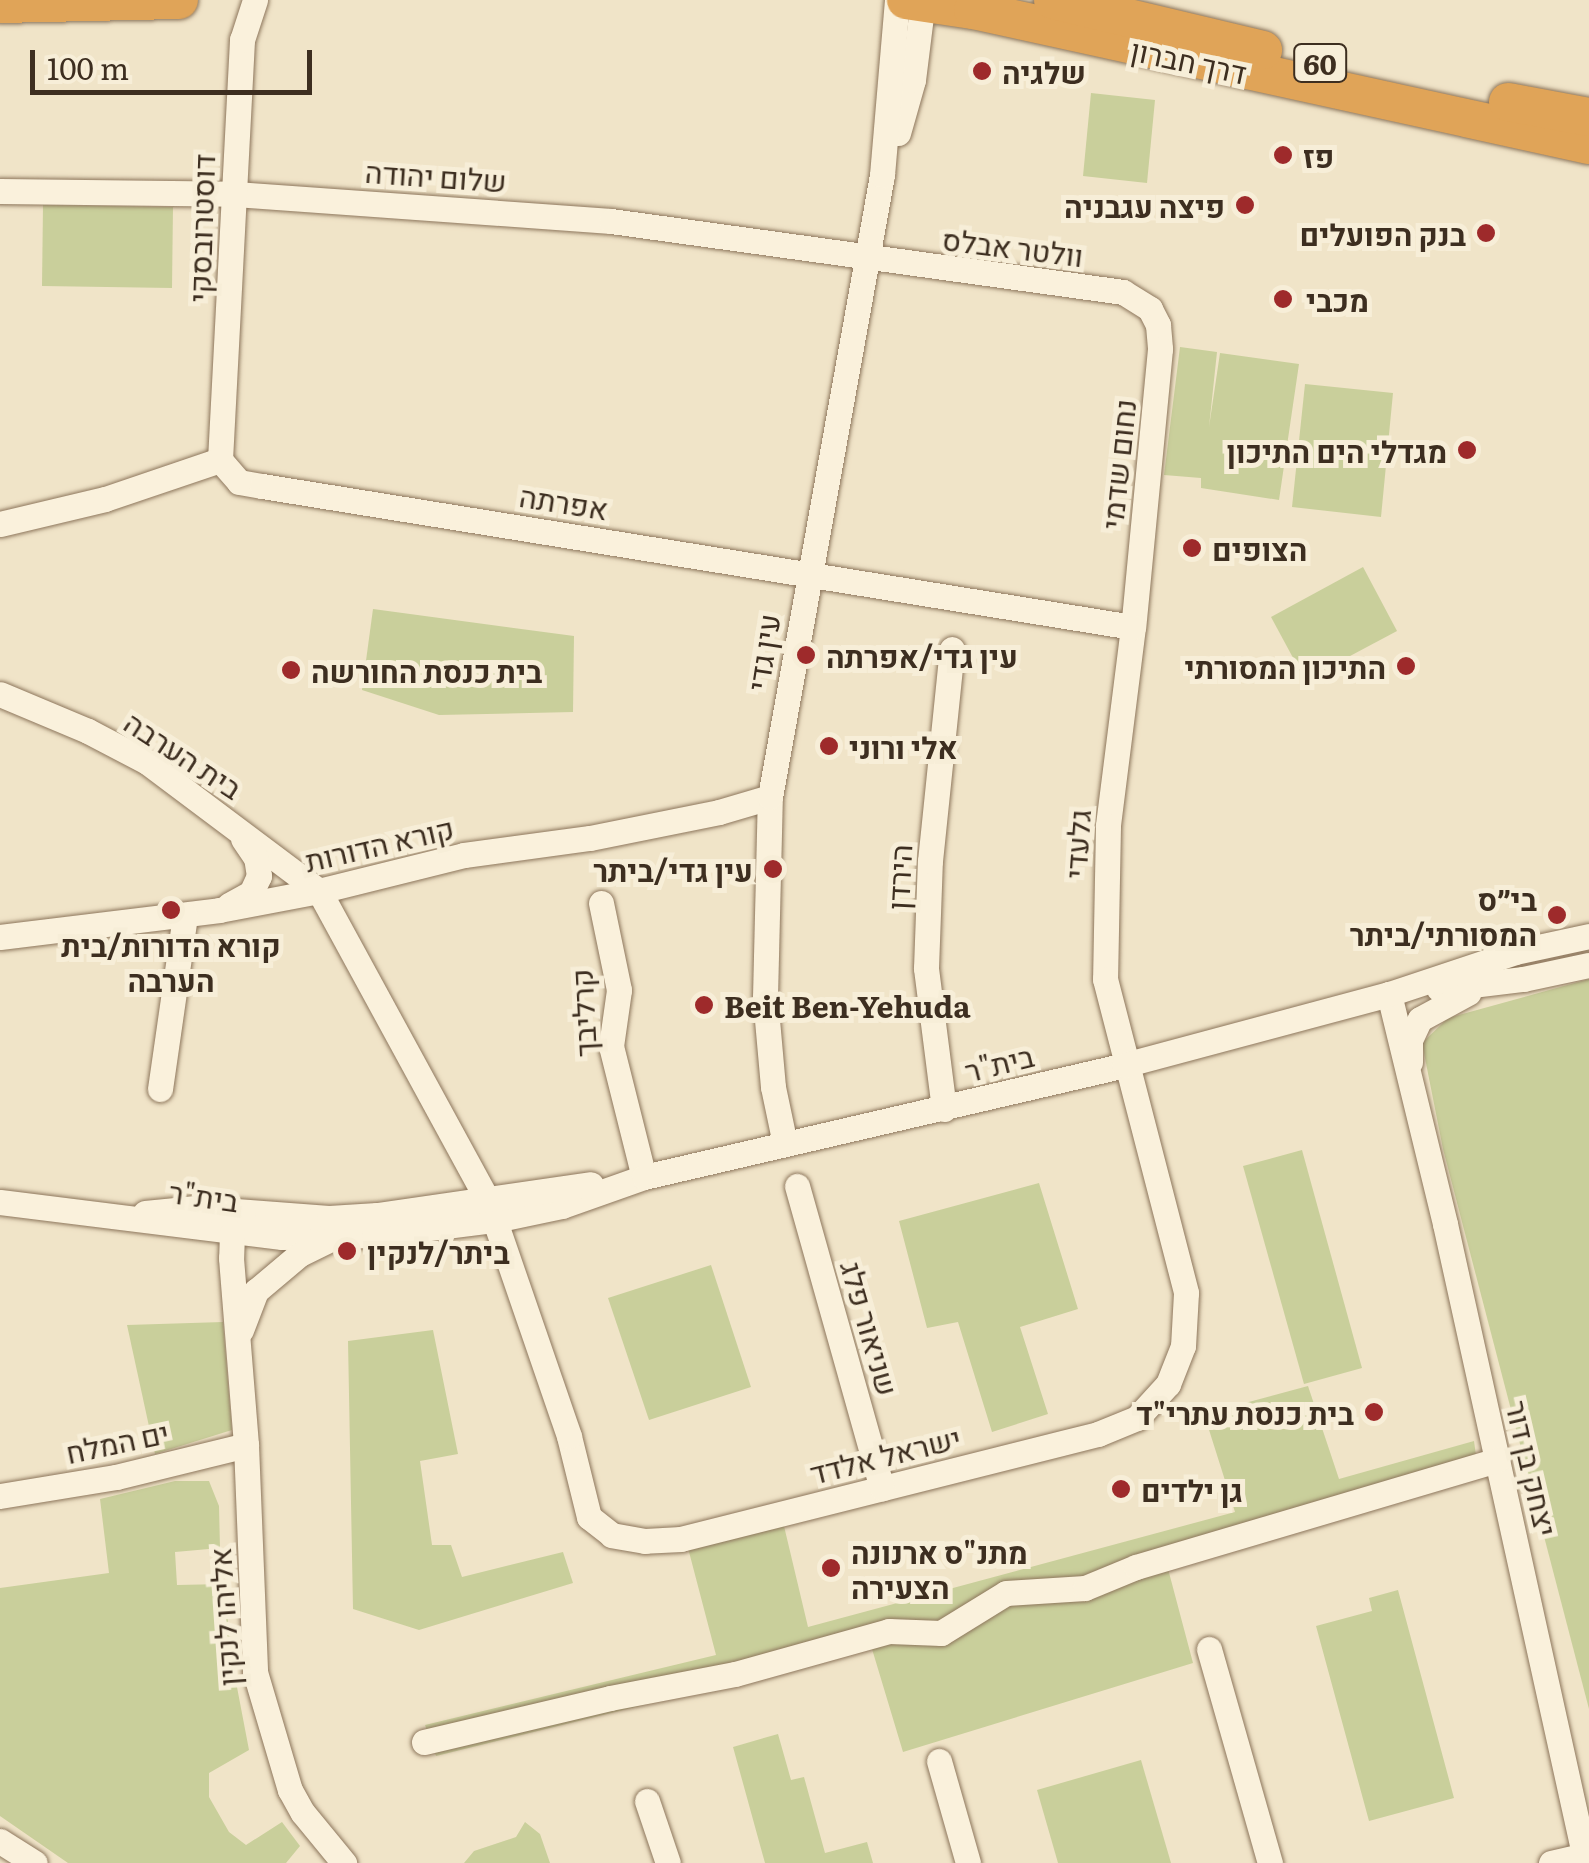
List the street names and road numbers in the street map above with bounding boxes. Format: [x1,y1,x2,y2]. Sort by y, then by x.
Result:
street label: דרך חברון [1128,30,1250,90]
road number: 60 [1292,40,1348,86]
street label: שלום יהודה [364,152,508,198]
street label: דוסטרובסקי [179,153,221,303]
street label: וולטר אבלס [940,219,1086,273]
street label: נחום שדמי [1092,397,1142,531]
street label: אפרתה [517,476,611,526]
street label: עין גדי [738,611,786,693]
street label: בית הערבה [119,703,249,805]
street label: קורא הדורות [301,808,457,878]
street label: גלעדי [1056,808,1096,880]
street label: הירדן [878,843,918,911]
street label: קרליבך [562,968,602,1058]
street label: בית"ר [961,1036,1037,1088]
street label: בית"ר [167,1172,241,1218]
street label: שניאור פלג [835,1257,907,1399]
street label: יצחק בן דור [1500,1397,1566,1539]
street label: ים המלח [62,1413,172,1469]
street label: ישראל אלדד [806,1418,964,1490]
street label: אליהו לנקין [200,1547,246,1687]

